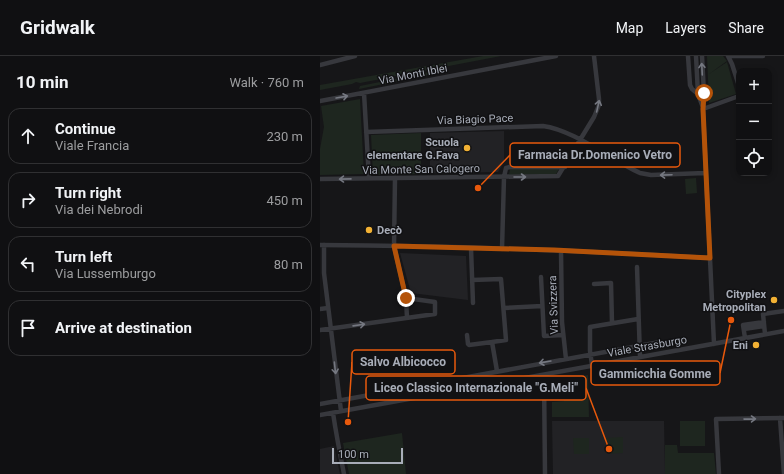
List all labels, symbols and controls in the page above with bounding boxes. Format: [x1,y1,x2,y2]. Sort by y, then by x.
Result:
text: Gridwalk [20,16,95,39]
text: Map [616,20,643,36]
text: Layers [665,20,706,36]
text: Share [728,20,764,36]
street label: Via Monti Iblei [378,61,449,88]
one-way arrow [699,63,706,76]
map controls [736,68,772,176]
button: + [736,68,772,104]
text: 10 min [16,72,69,92]
text: Walk · 760 m [229,75,304,90]
route start [695,84,713,102]
one-way arrow [335,93,348,101]
one-way arrow [594,100,602,113]
button: − [736,104,772,140]
street label: Via Biagio Pace [437,112,513,127]
text: Continue [55,120,116,138]
icon: ahead [17,125,39,147]
text: 230 m [266,129,303,144]
place label: Scuola elementare G.Fava [367,136,459,162]
text: Viale Francia [55,138,129,153]
button: locate [736,140,772,176]
marker: Scuola elementare G.Fava [462,143,472,153]
callout: Farmacia Dr.Domenico Vetro [510,143,680,167]
text: Farmacia Dr.Domenico Vetro [518,148,672,162]
street label: Via Monte San Calogero [362,162,480,177]
one-way arrow [660,171,673,179]
one-way arrow [513,173,526,181]
one-way arrow [339,175,352,182]
text: Turn right [55,184,121,202]
icon: right [17,189,39,211]
text: 450 m [266,193,303,208]
text: Via dei Nebrodi [55,202,143,217]
place label: Decò [377,224,402,237]
marker: Decò [364,225,374,235]
text: Turn left [55,248,112,266]
icon: left [17,253,39,275]
text: 80 m [274,257,303,272]
text: Via Lussemburgo [55,266,156,281]
street label: Via Svizzera [546,275,561,335]
place label: Cityplex Metropolitan [703,288,766,314]
route end [397,289,415,307]
marker: Cityplex Metropolitan [769,295,779,305]
icon: arrive [17,317,39,339]
text: Arrive at destination [55,319,192,337]
one-way arrow [352,321,365,329]
street label: Viale Strasburgo [606,333,688,360]
place label: Eni [733,339,748,352]
marker: Eni [751,340,761,350]
callout: Salvo Albicocco [352,350,455,374]
text: Salvo Albicocco [360,355,446,369]
one-way arrow [539,358,552,366]
one-way arrow [331,361,339,374]
callout: Gammicchia Gomme [591,361,720,385]
text: Gammicchia Gomme [599,367,712,381]
callout: Liceo Classico Internazionale "G.Meli" [366,376,586,400]
text: Liceo Classico Internazionale "G.Meli" [374,381,578,395]
one-way arrow [743,415,756,422]
scale bar [332,446,403,465]
text: 100 m [338,448,369,461]

